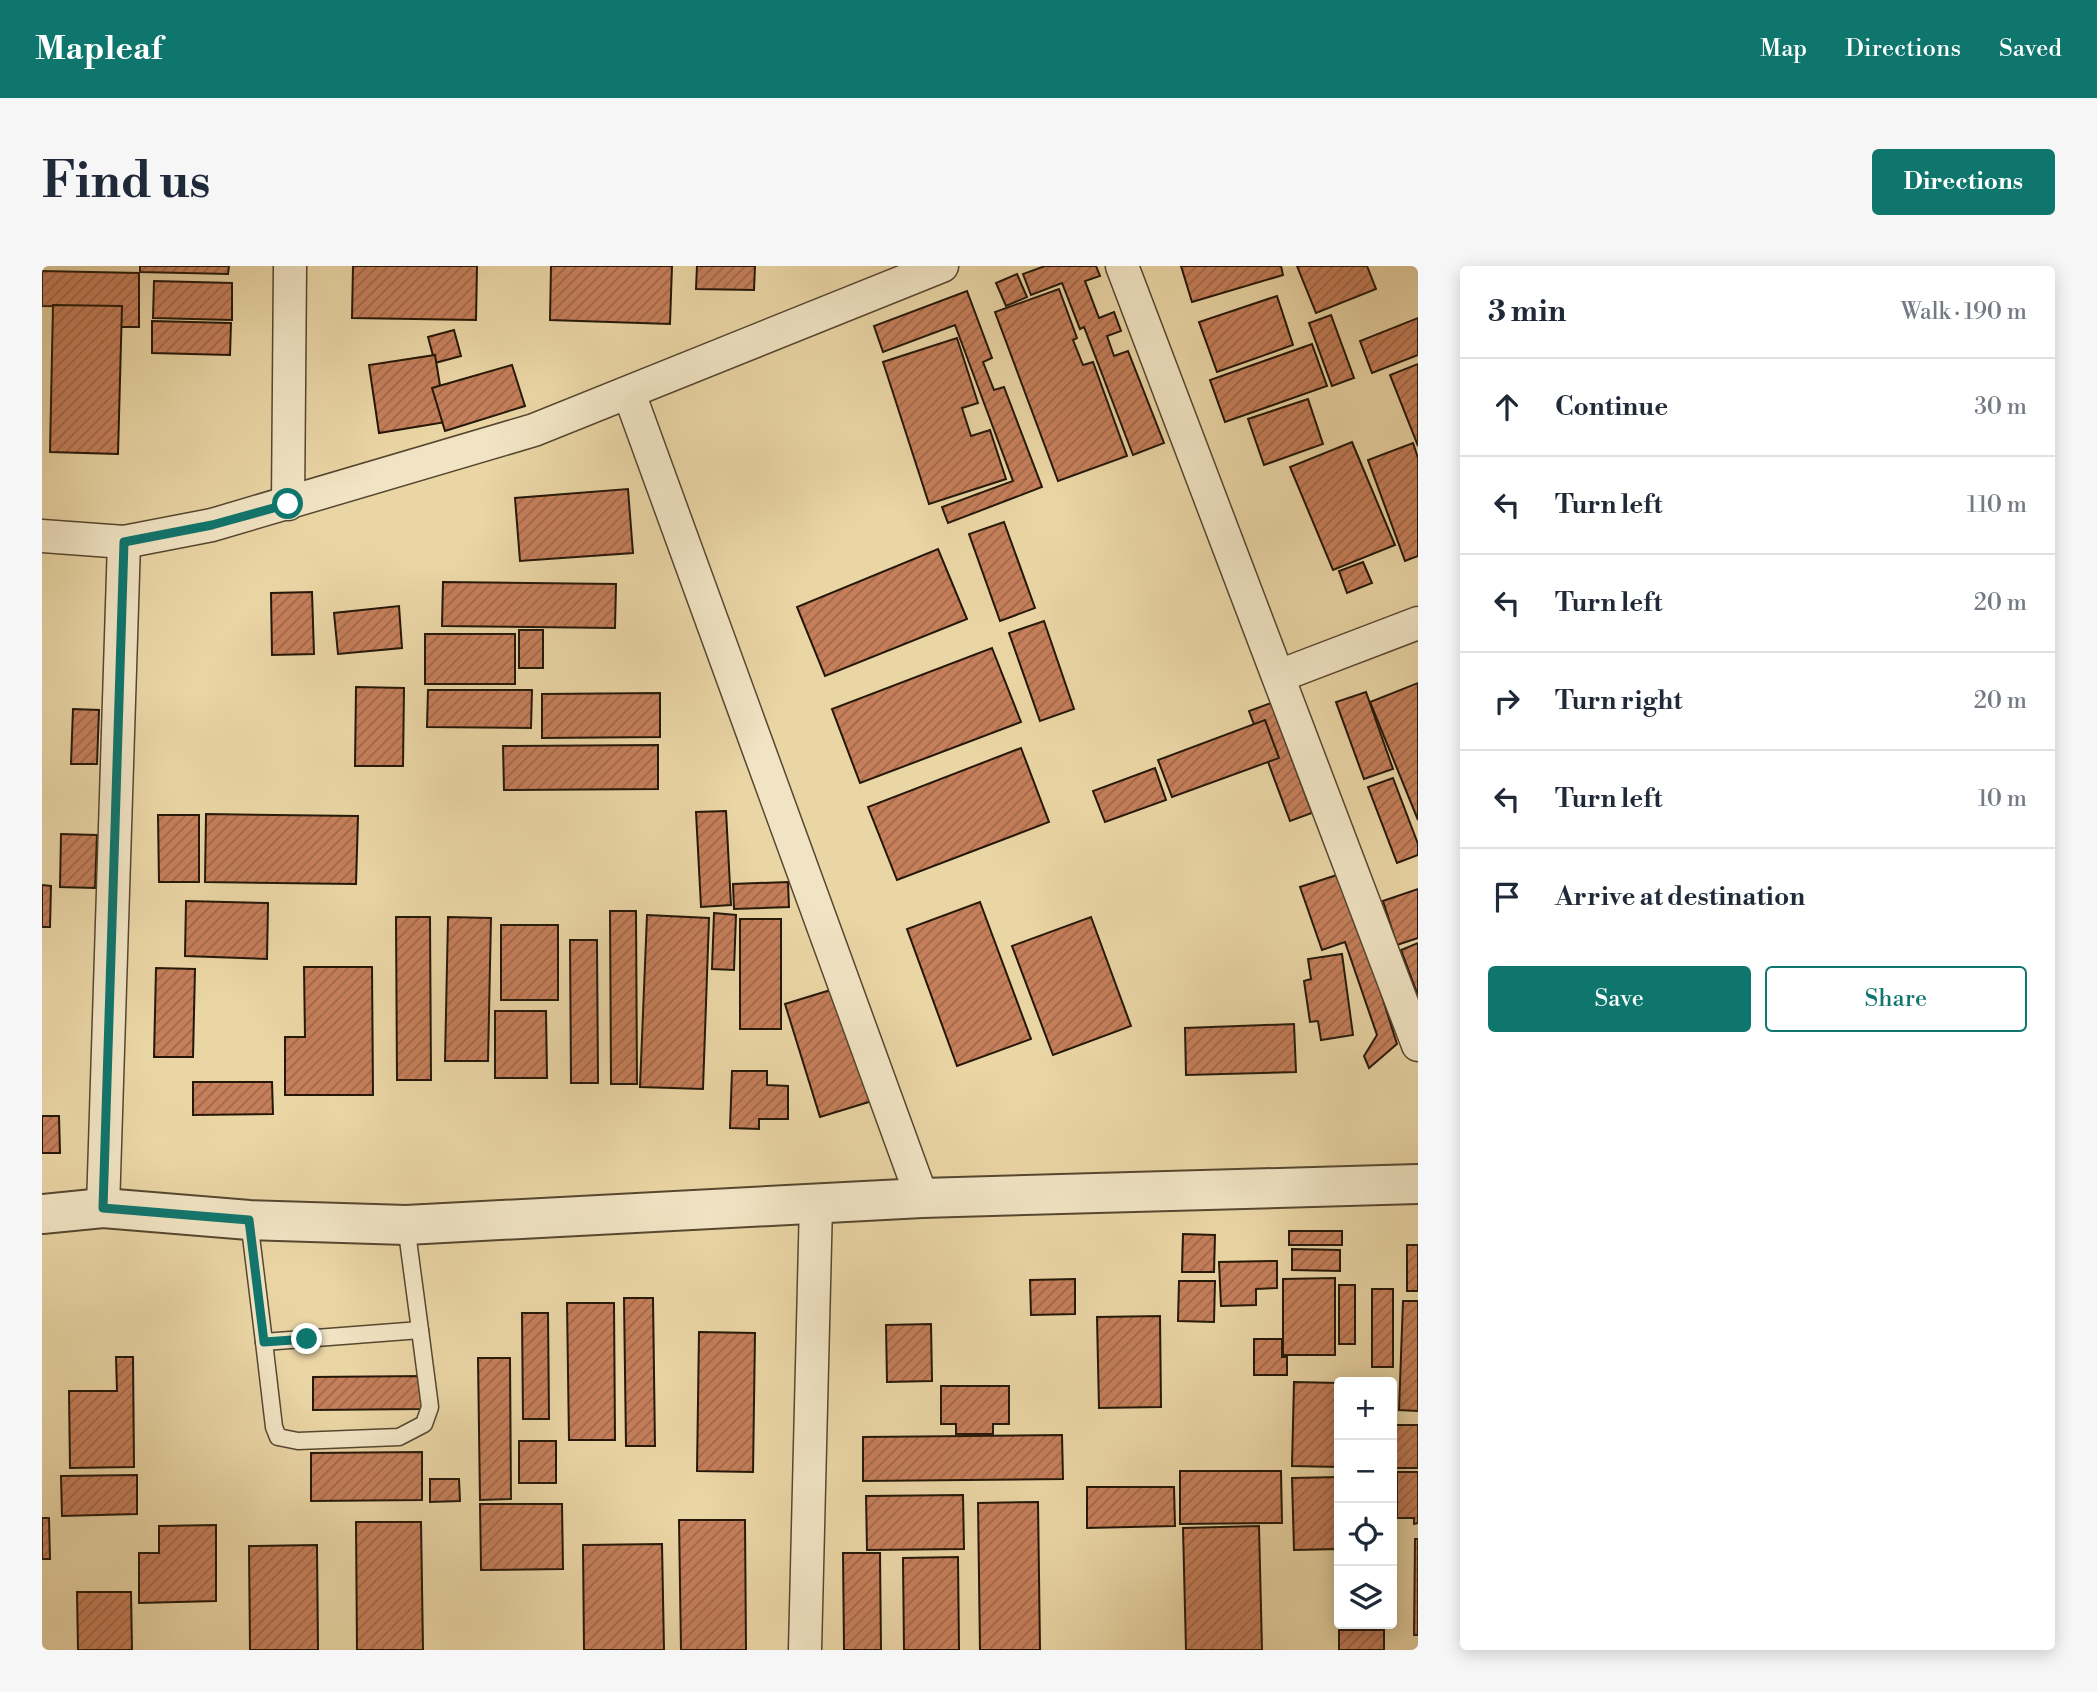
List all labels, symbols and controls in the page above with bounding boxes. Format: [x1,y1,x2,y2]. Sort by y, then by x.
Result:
text: Mapleaf [35,29,162,70]
text: Map [1760,34,1807,64]
text: Directions [1845,34,1961,64]
text: Saved [1999,34,2062,64]
button: Directions [1872,149,2055,215]
text: Find us [42,152,211,213]
text: 3 min [1488,293,1566,331]
text: Walk · 190 m [1901,298,2027,326]
icon: ahead [1488,388,1526,426]
text: Continue [1555,391,1668,423]
text: 30 m [1974,393,2027,421]
icon: left [1488,486,1526,524]
route start [272,488,303,519]
text: Turn left [1555,489,1663,521]
text: 110 m [1967,491,2027,519]
icon: left [1488,584,1526,622]
text: Turn left [1555,587,1663,619]
text: 20 m [1974,589,2027,617]
icon: right [1488,682,1526,720]
text: Turn right [1555,685,1683,717]
text: 20 m [1974,687,2027,715]
icon: left [1488,780,1526,818]
text: Turn left [1555,783,1663,815]
text: 10 m [1978,785,2027,813]
icon: arrive [1488,878,1526,916]
text: Arrive at destination [1555,881,1805,913]
button: Save [1488,966,1751,1032]
button: Share [1765,966,2027,1032]
route end [291,1323,322,1354]
map controls [1334,1377,1397,1629]
button: + [1334,1377,1397,1440]
button: − [1334,1440,1397,1503]
button: locate [1334,1503,1397,1566]
button: layers [1334,1566,1397,1629]

